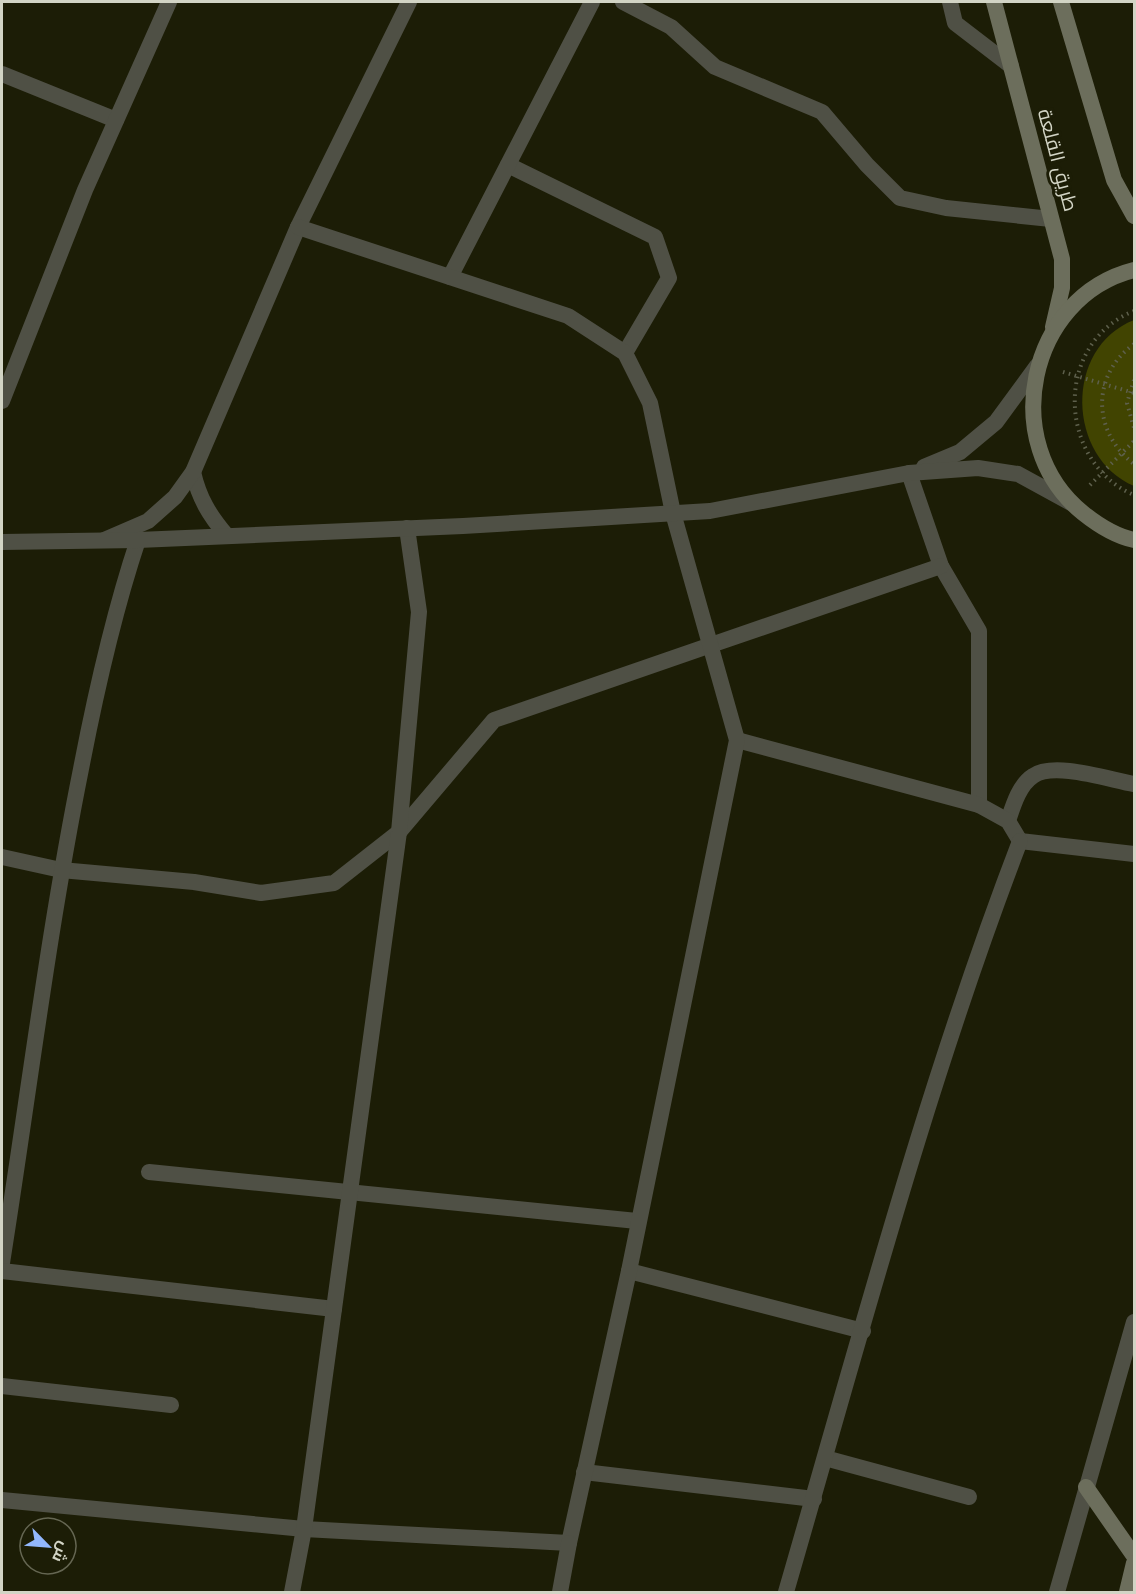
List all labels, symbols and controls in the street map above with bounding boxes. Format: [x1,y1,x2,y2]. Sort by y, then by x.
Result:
street label: طريق القلعة [1032,106,1082,214]
north arrow [18,1516,78,1576]
text: ش [48,1539,73,1565]

